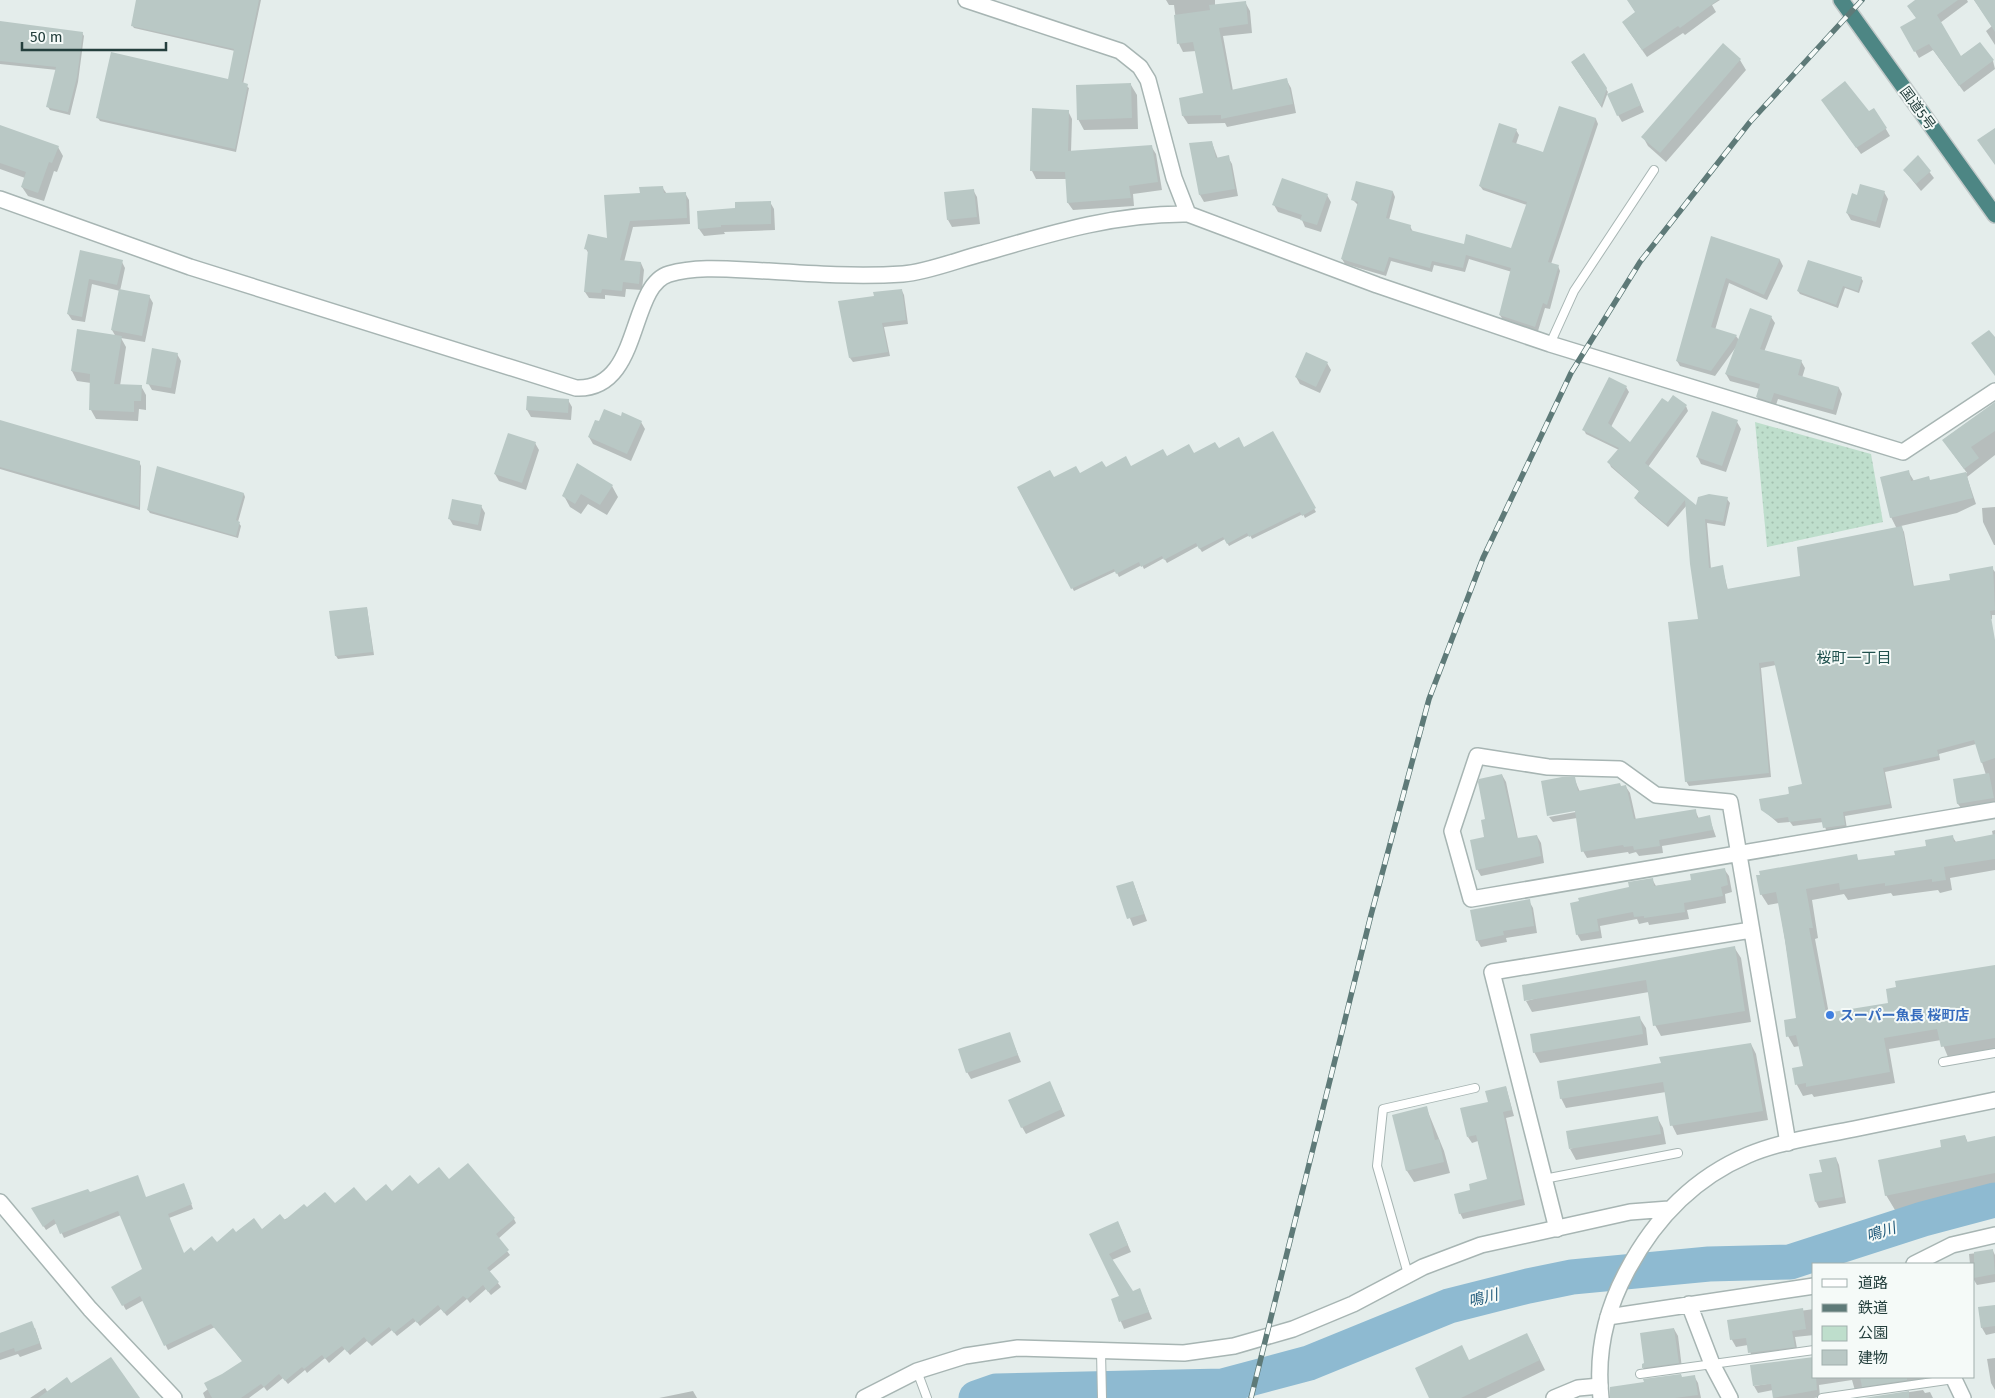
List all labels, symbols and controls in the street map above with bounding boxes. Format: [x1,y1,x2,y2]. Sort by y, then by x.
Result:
scale bar [22,20,166,52]
text: 50 m [30,28,63,46]
street label: 国道5号 [1896,83,1939,133]
district label: 桜町一丁目 [1816,649,1892,667]
place label: スーパー魚長 桜町店 [1840,1007,1969,1024]
marker: スーパー魚長 桜町店 [1824,1009,1836,1021]
water label: 鳴川 [1864,1218,1900,1245]
legend [1812,1263,1975,1378]
text: 道路 [1858,1274,1888,1292]
water label: 鳴川 [1466,1285,1502,1310]
text: 鉄道 [1858,1299,1888,1317]
text: 公園 [1858,1324,1888,1342]
text: 建物 [1858,1349,1888,1367]

